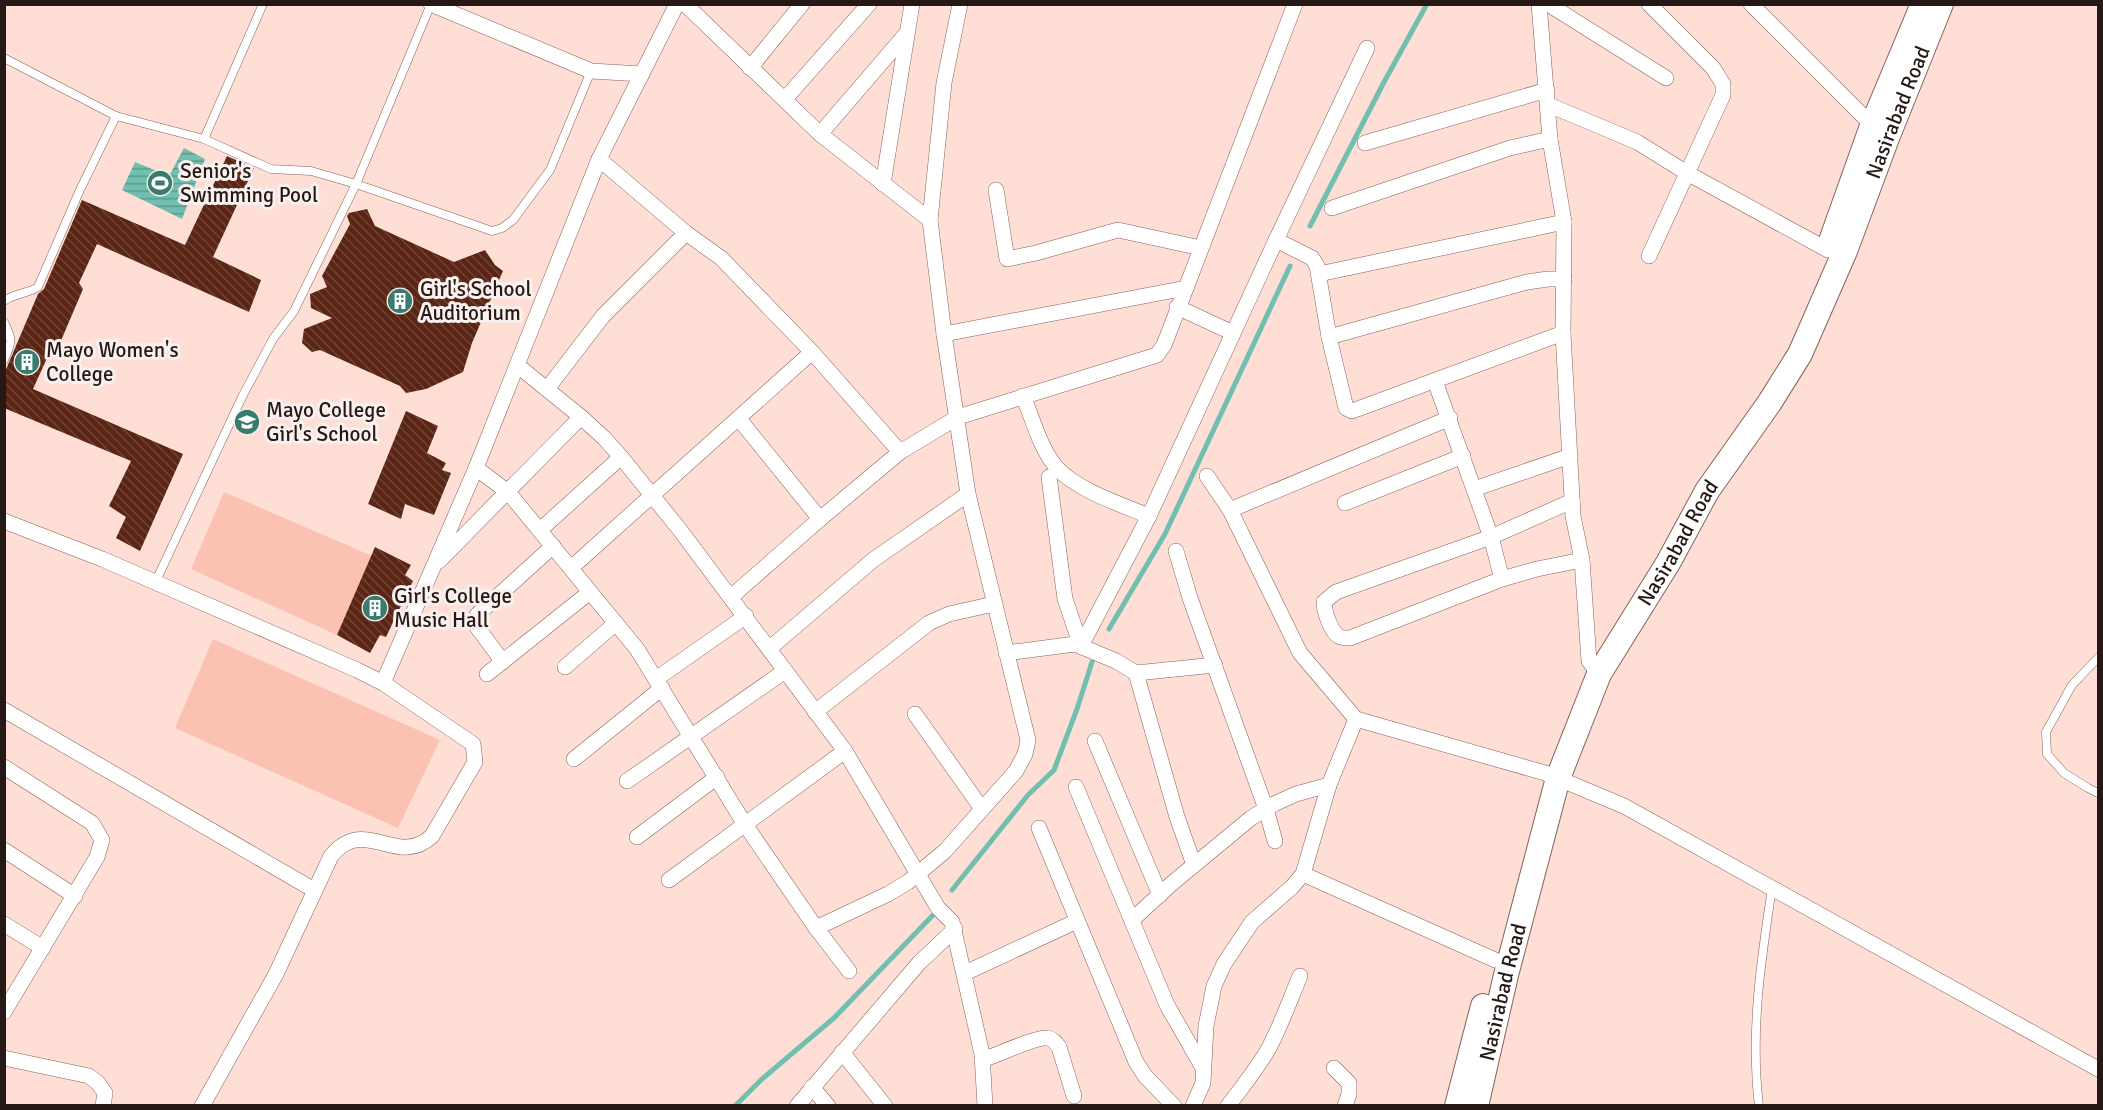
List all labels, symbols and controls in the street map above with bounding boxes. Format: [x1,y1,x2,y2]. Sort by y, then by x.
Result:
street label: Nasirabad Road [1860,42,1936,182]
place label: Senior's Swimming Pool [180,158,318,208]
sports icon: Senior's Swimming Pool [145,168,175,198]
place label: Girl's School Auditorium [420,276,532,326]
building icon: Girl's School Auditorium [385,286,415,316]
place label: Mayo Women's College [46,337,179,387]
building icon: Mayo Women's College [12,347,42,377]
place label: Mayo College Girl's School [266,397,386,447]
school or university icon: Mayo College Girl's School [232,407,262,437]
street label: Nasirabad Road [1632,475,1724,611]
place label: Girl's College Music Hall [394,583,512,633]
building icon: Girl's College Music Hall [360,593,390,623]
street label: Nasirabad Road [1474,921,1532,1063]

